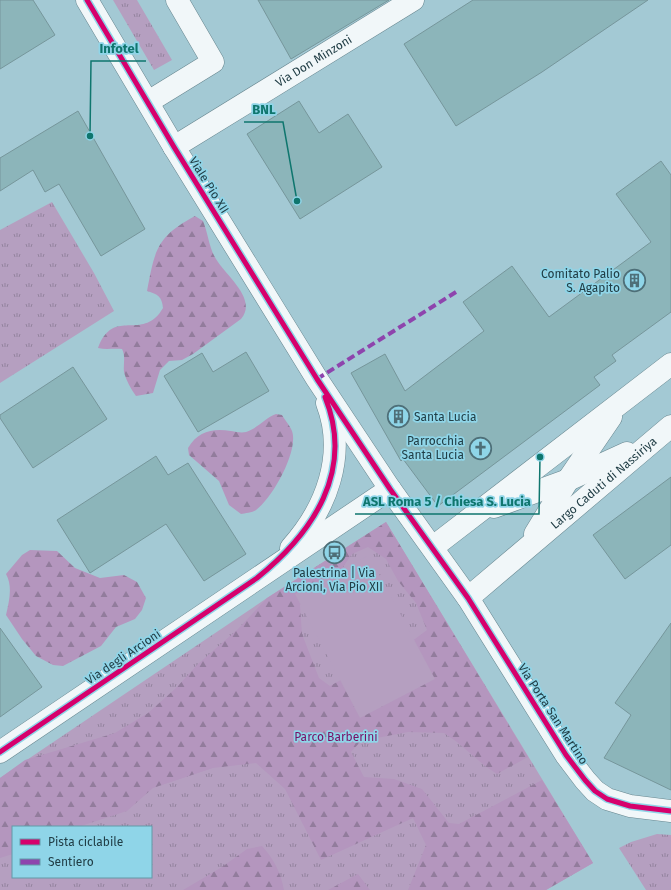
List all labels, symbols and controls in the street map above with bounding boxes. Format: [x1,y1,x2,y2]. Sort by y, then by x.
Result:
street label: Via Don Minzoni [273,32,354,90]
callout: Infotel [91,36,146,61]
text: Infotel [99,41,139,56]
callout: BNL [244,97,283,122]
text: BNL [252,102,276,117]
street label: Viale Pio XII [186,154,232,216]
place label: Comitato Palio S. Agapito [541,267,620,295]
building icon: Comitato Palio S. Agapito [622,268,648,294]
building icon: Santa Lucia [385,404,411,430]
place label: Santa Lucia [414,410,477,424]
place label: Parrocchia Santa Lucia [402,434,464,462]
street label: Largo Caduti di Nassiriya [548,434,660,532]
church icon: Parrocchia Santa Lucia [467,435,493,461]
callout: ASL Roma 5 / Chiesa S. Lucia [355,489,539,514]
text: ASL Roma 5 / Chiesa S. Lucia [362,494,531,509]
bus stop icon: Palestrina | Via Arcioni, Via Pio XII [321,539,347,565]
place label: Palestrina | Via Arcioni, Via Pio XII [285,566,383,594]
street label: Via degli Arcioni [83,627,163,687]
street label: Via Porta San Martino [515,661,591,767]
park label: Parco Barberini [294,730,378,744]
legend [12,826,152,878]
text: Pista ciclabile [48,835,123,849]
text: Sentiero [48,855,94,869]

